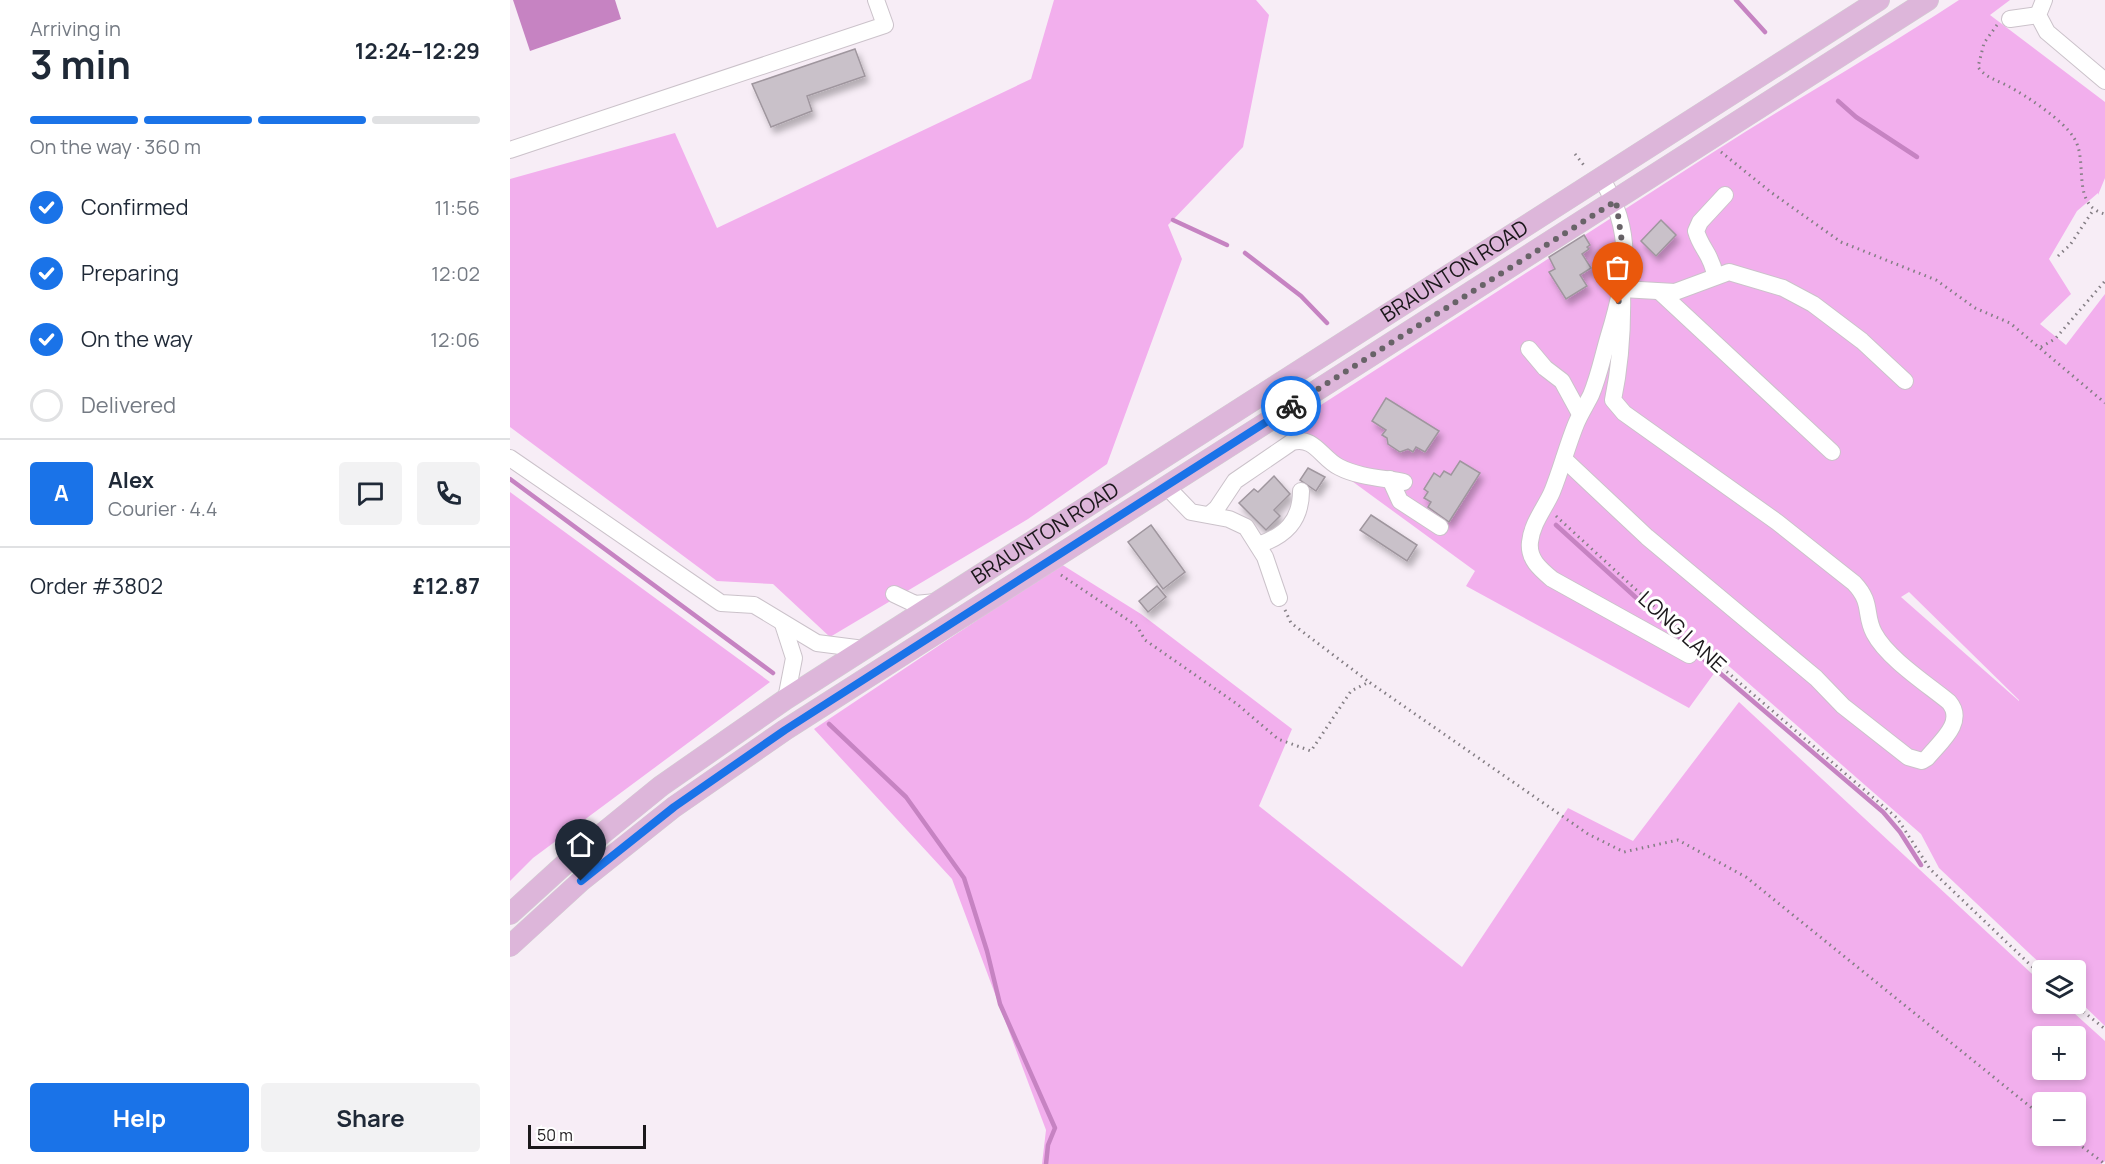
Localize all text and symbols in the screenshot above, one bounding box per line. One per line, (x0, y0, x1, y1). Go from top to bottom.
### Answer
text: Arriving in (30, 15, 121, 42)
text: 12:24–12:29 (355, 36, 480, 66)
text: 3 min (30, 37, 131, 91)
text: On the way · 360 m (30, 133, 201, 160)
icon: check (30, 191, 63, 224)
text: Confirmed (81, 192, 189, 222)
text: 11:56 (434, 194, 480, 221)
street label: BRAUNTON ROAD (1375, 213, 1533, 328)
pin (1592, 242, 1643, 304)
icon: bag (1601, 251, 1634, 284)
icon: check (30, 257, 63, 290)
text: Preparing (81, 258, 179, 288)
text: 12:02 (431, 260, 480, 287)
icon: check (30, 323, 63, 356)
text: On the way (81, 324, 193, 354)
text: 12:06 (430, 326, 480, 353)
courier (1261, 376, 1321, 436)
text: Delivered (81, 390, 176, 420)
icon: bike (1275, 390, 1308, 423)
button: chat (339, 462, 402, 525)
button: phone (417, 462, 480, 525)
text: Alex (108, 465, 154, 495)
street label: BRAUNTON ROAD (966, 475, 1124, 590)
text: A (54, 478, 69, 508)
text: Courier · 4.4 (108, 495, 218, 522)
text: Order #3802 (30, 571, 163, 601)
text: £12.87 (413, 571, 480, 601)
street label: LONG LANE (1633, 584, 1733, 678)
pin (555, 819, 606, 881)
icon: home (564, 828, 597, 861)
map controls (2032, 960, 2086, 1146)
button: layers (2032, 960, 2086, 1014)
button: + (2032, 1026, 2086, 1080)
button: Help (30, 1083, 249, 1152)
button: Share (261, 1083, 480, 1152)
button: − (2032, 1092, 2086, 1146)
scale bar (528, 1122, 646, 1150)
text: 50 m (537, 1124, 573, 1146)

